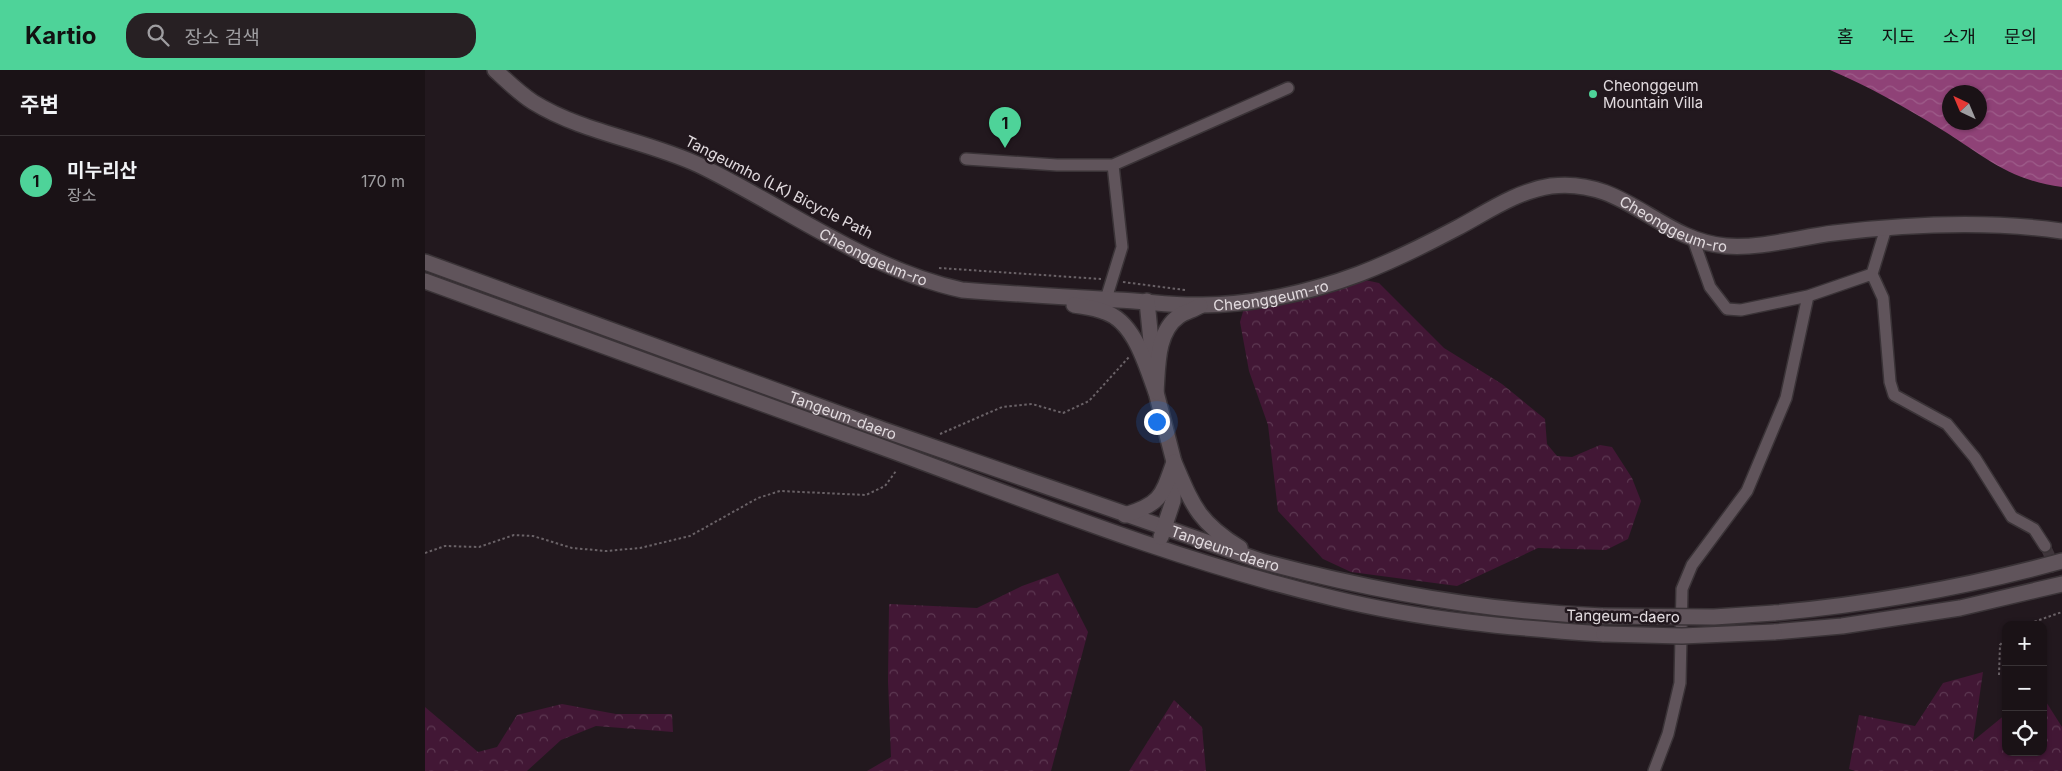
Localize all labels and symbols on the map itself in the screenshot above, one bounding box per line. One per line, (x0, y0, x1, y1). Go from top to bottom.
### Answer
place label: Cheonggeum Mountain Villa (1603, 76, 1703, 112)
north arrow (1942, 85, 1987, 130)
marker: Cheonggeum Mountain Villa (1587, 88, 1599, 100)
pin: 1 (989, 107, 1021, 148)
street label: Tangeumho (LK) Bicycle Path (682, 131, 876, 243)
street label: Cheonggeum-ro (1617, 191, 1728, 256)
street label: Cheonggeum-ro (816, 224, 930, 289)
street label: Cheonggeum-ro (1213, 275, 1331, 314)
street label: Tangeum-daero (786, 387, 899, 443)
your location (1144, 409, 1170, 435)
street label: Tangeum-daero (1168, 521, 1282, 575)
street label: Tangeum-daero (1566, 606, 1680, 626)

